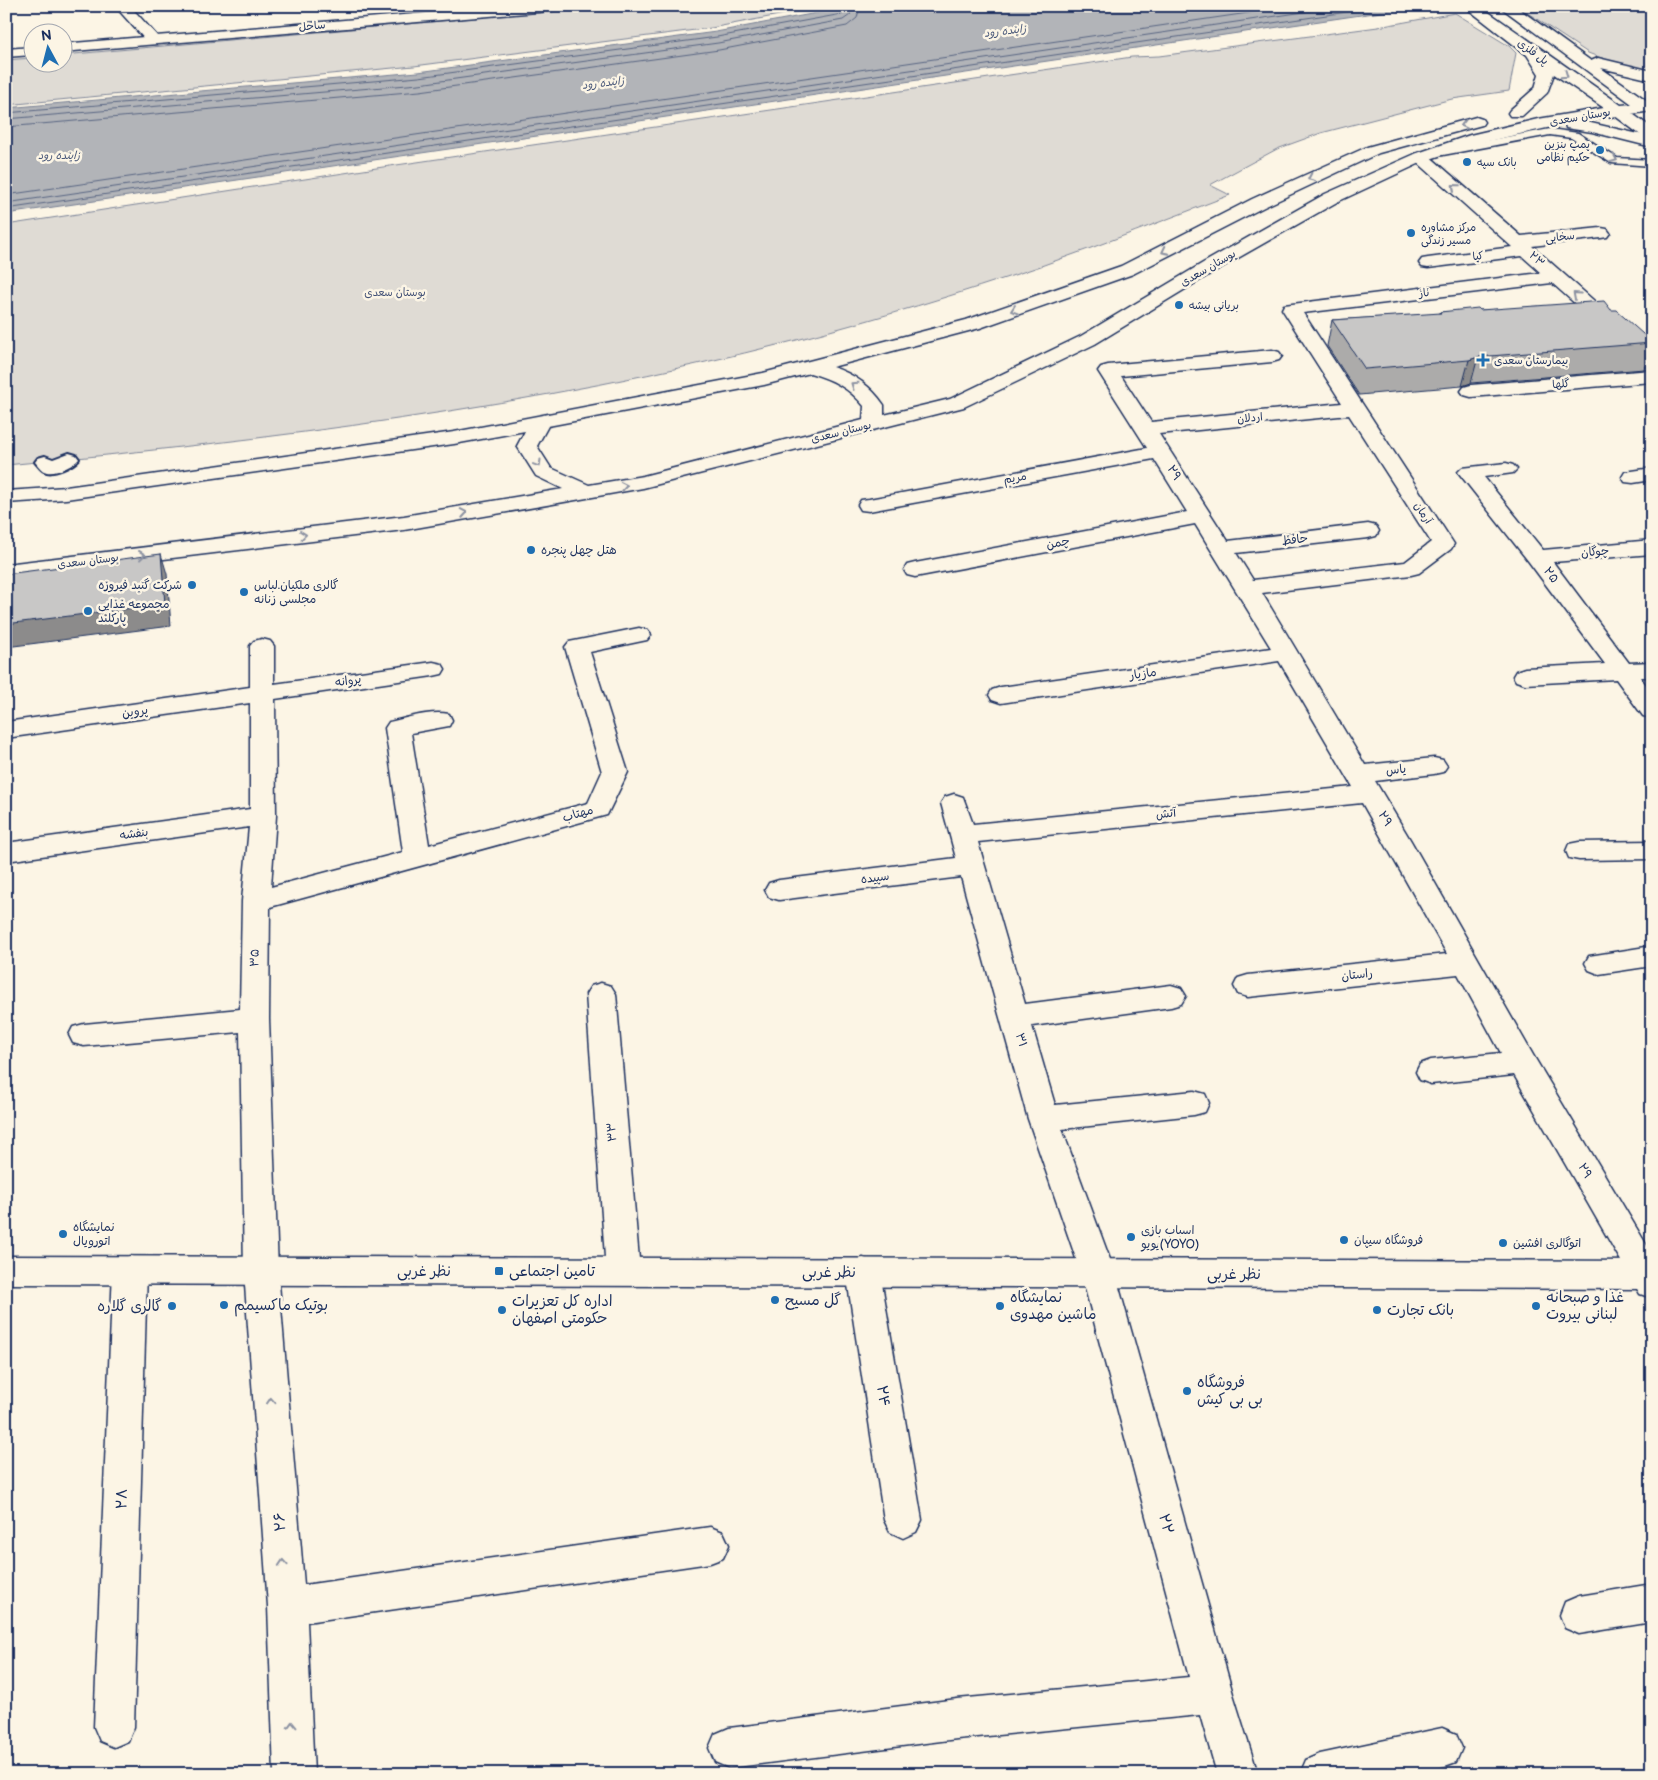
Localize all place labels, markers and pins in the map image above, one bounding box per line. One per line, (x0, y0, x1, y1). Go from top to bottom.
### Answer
place label: پمپ بنزین حکیم نظامی (1537, 138, 1590, 166)
marker: پمپ بنزین حکیم نظامی (1594, 144, 1606, 156)
marker: بانک سپه (1461, 156, 1473, 168)
place label: بانک سپه (1477, 156, 1517, 170)
place label: مرکز مشاوره مسیر زندگی (1421, 221, 1476, 248)
marker: مرکز مشاوره مسیر زندگی (1405, 227, 1417, 239)
marker: بریانی بیشه (1173, 299, 1185, 311)
place label: بریانی بیشه (1189, 299, 1239, 313)
marker: بیمارستان سعدی (1476, 353, 1490, 367)
place label: بیمارستان سعدی (1494, 354, 1568, 368)
place label: هتل چهل پنجره (541, 543, 617, 558)
marker: هتل چهل پنجره (525, 544, 537, 556)
place label: شرکت گنبد فیروزه (98, 578, 182, 593)
place label: گالری ملکیان.لباس مجلسی زنانه (254, 578, 338, 607)
marker: شرکت گنبد فیروزه (186, 579, 198, 591)
marker: گالری ملکیان.لباس مجلسی زنانه (238, 586, 250, 598)
place label: مجموعه غذایی پارکلند (98, 597, 169, 626)
marker: مجموعه غذایی پارکلند (82, 605, 94, 617)
place label: نمایشگاه اتورویال (73, 1220, 115, 1249)
place label: اسباب بازی یویو(YOYO) (1140, 1223, 1199, 1252)
marker: نمایشگاه اتورویال (57, 1228, 69, 1240)
marker: اسباب بازی یویو(YOYO) (1125, 1231, 1137, 1243)
place label: فروشگاه سیپان (1354, 1233, 1423, 1248)
marker: فروشگاه سیپان (1338, 1234, 1350, 1246)
place label: اتوگالری افشین (1513, 1236, 1581, 1251)
marker: اتوگالری افشین (1497, 1237, 1509, 1249)
place label: تامین اجتماعی (509, 1262, 596, 1281)
marker: تامین اجتماعی (493, 1265, 505, 1277)
place label: نمایشگاه ماشین مهدوی (1010, 1288, 1096, 1324)
place label: غذا و صبحانه لبنانی بیروت (1546, 1288, 1624, 1324)
place label: گل مسیح (785, 1291, 841, 1310)
place label: اداره کل تعزیرات حکومتی اصفهان (512, 1292, 613, 1328)
marker: گل مسیح (769, 1294, 781, 1306)
place label: بوتیک ماکسیمم (234, 1296, 328, 1317)
place label: گالری گلاره (97, 1297, 162, 1316)
marker: بوتیک ماکسیمم (218, 1299, 230, 1311)
marker: گالری گلاره (166, 1300, 178, 1312)
marker: نمایشگاه ماشین مهدوی (994, 1300, 1006, 1312)
marker: غذا و صبحانه لبنانی بیروت (1530, 1300, 1542, 1312)
place label: بانک تجارت (1387, 1301, 1454, 1320)
marker: اداره کل تعزیرات حکومتی اصفهان (496, 1304, 508, 1316)
marker: بانک تجارت (1371, 1304, 1383, 1316)
place label: فروشگاه بی بی کیش (1197, 1373, 1263, 1409)
marker: فروشگاه بی بی کیش (1181, 1385, 1193, 1397)

